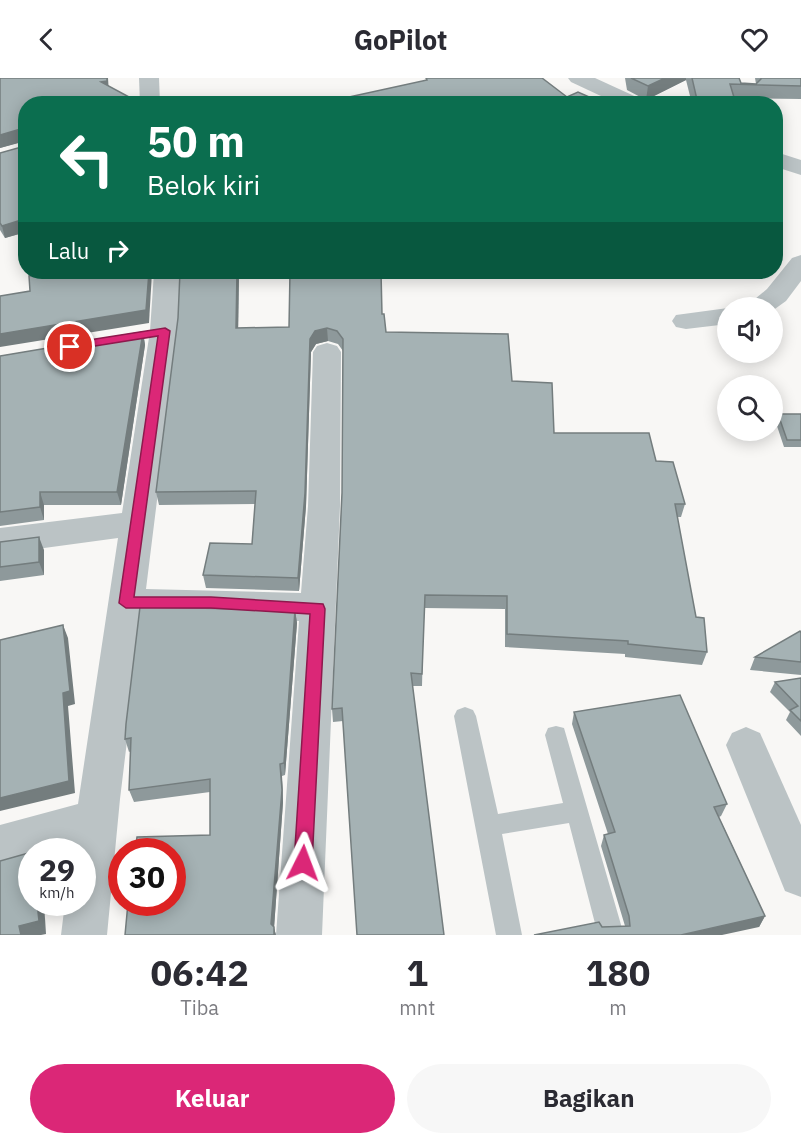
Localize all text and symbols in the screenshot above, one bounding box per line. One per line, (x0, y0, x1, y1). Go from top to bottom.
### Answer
text: GoPilot (354, 22, 447, 57)
icon: back (30, 23, 63, 56)
icon: heart (738, 23, 771, 56)
text: 50 m (147, 114, 245, 169)
icon: left (48, 120, 126, 198)
text: Belok kiri (147, 167, 260, 202)
icon: right (101, 234, 134, 267)
text: Lalu (48, 236, 89, 265)
map controls (717, 297, 783, 441)
button: sound (717, 297, 783, 363)
pin (44, 321, 95, 372)
icon: arrive (53, 330, 86, 363)
button: search (717, 375, 783, 441)
position arrow (271, 831, 335, 895)
speed limit sign: 30 (108, 838, 186, 916)
text: 29 (39, 850, 75, 889)
text: km/h (39, 883, 75, 902)
text: 06:42 (151, 949, 249, 996)
text: 1 (406, 949, 428, 996)
text: 180 (586, 949, 650, 996)
text: Tiba (180, 994, 219, 1021)
text: mnt (399, 994, 435, 1021)
text: m (609, 994, 627, 1021)
button: Keluar (30, 1064, 395, 1133)
button: Bagikan (407, 1064, 771, 1133)

